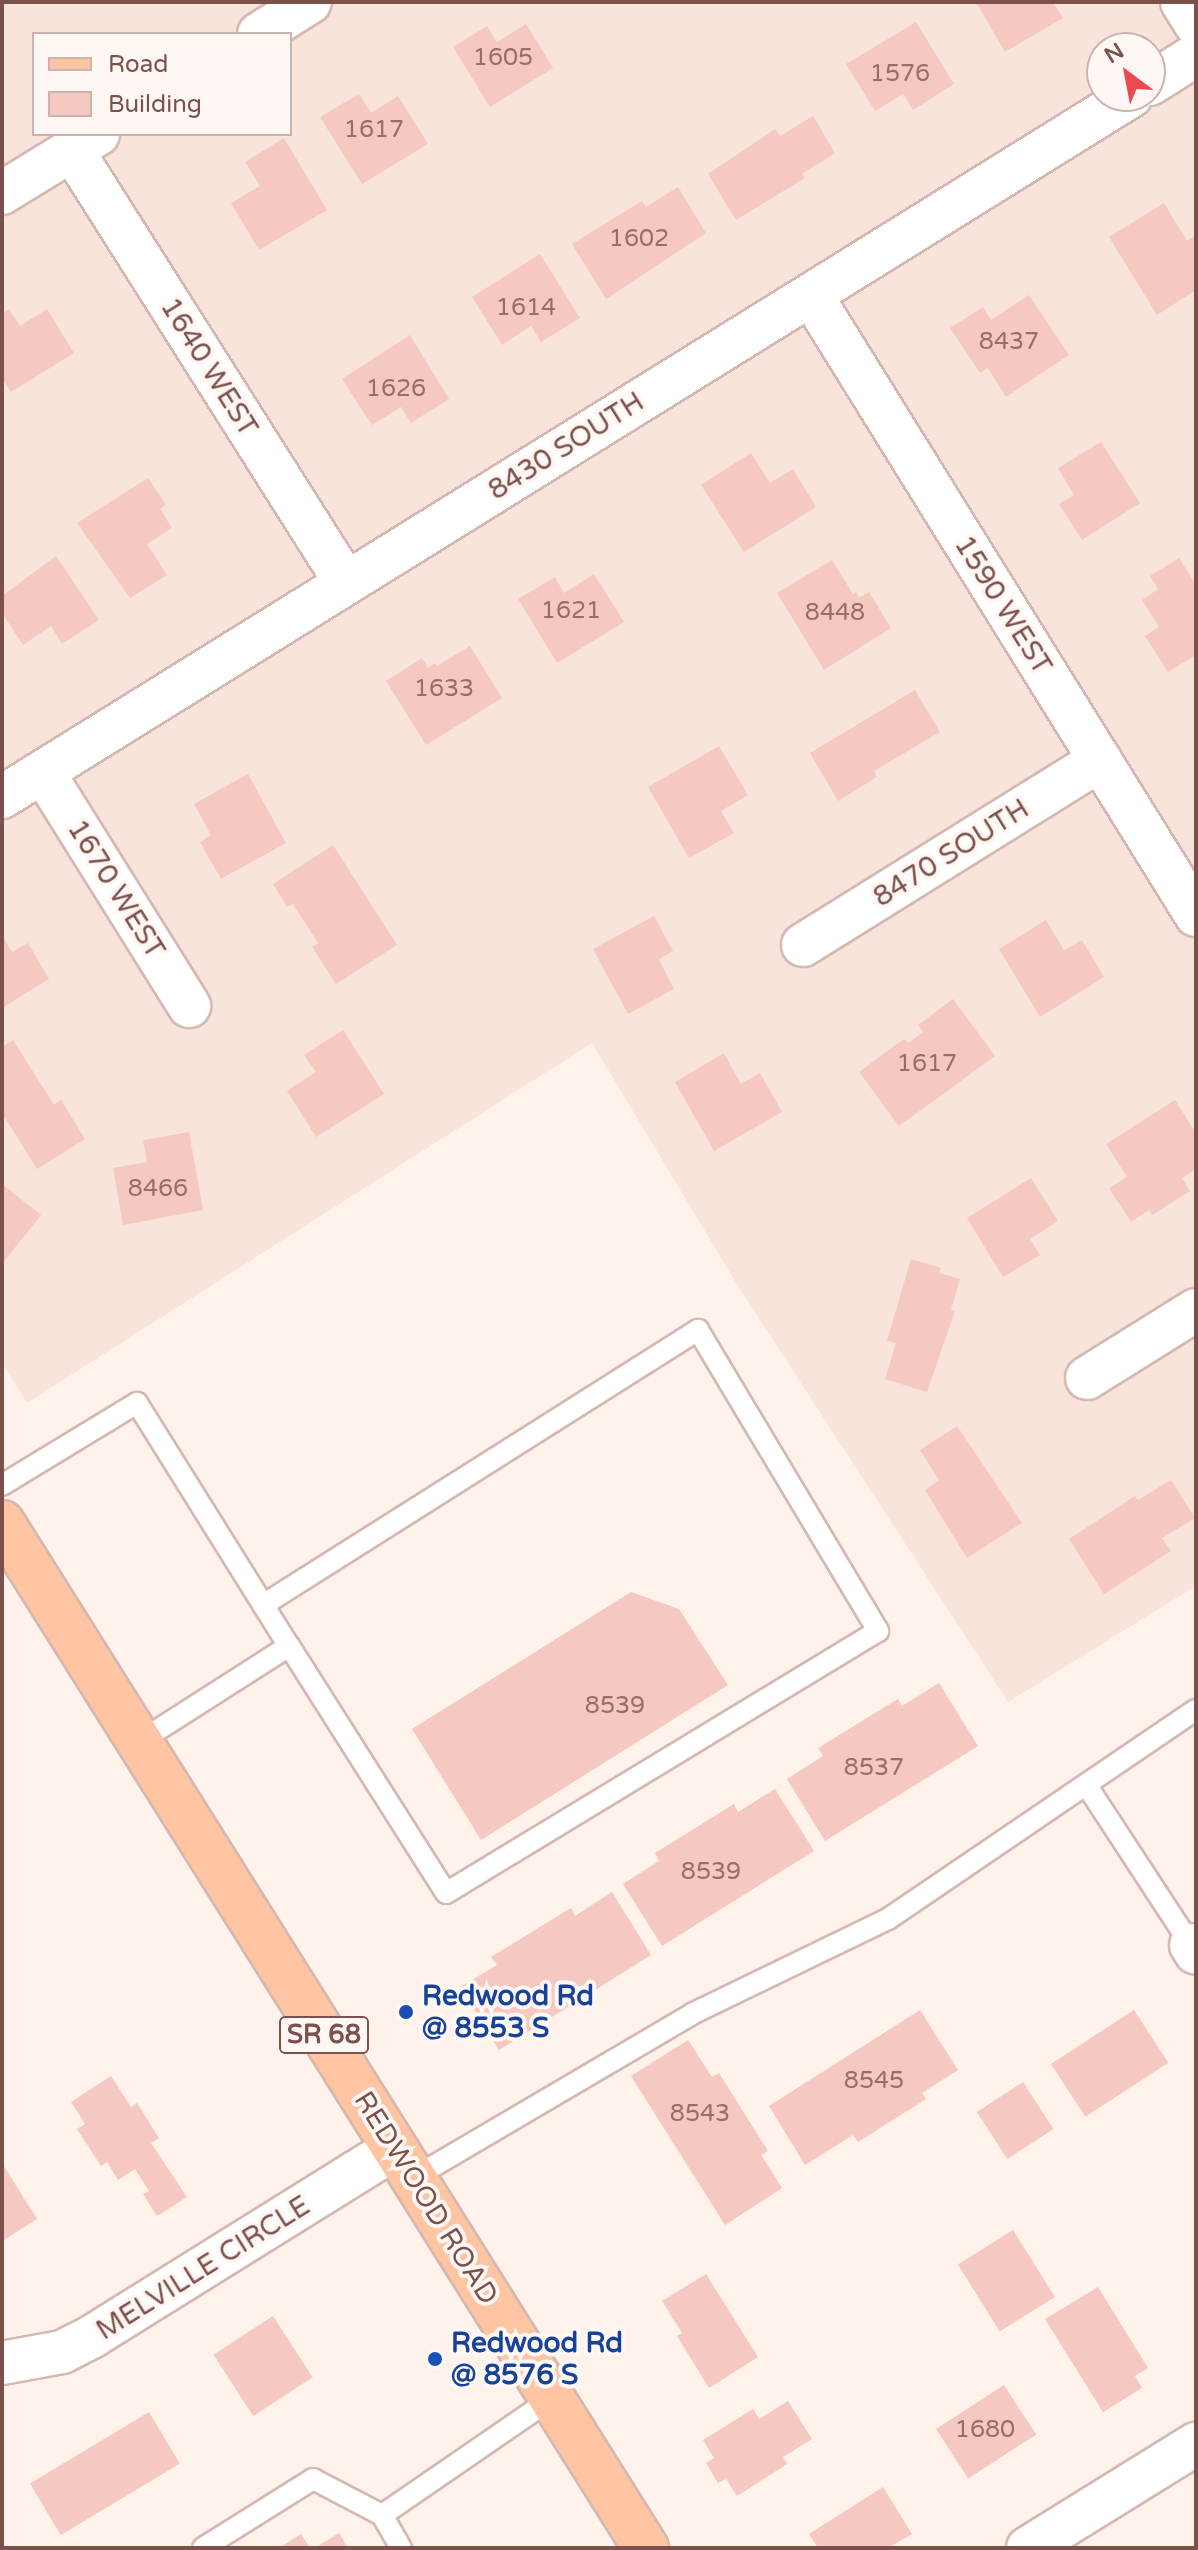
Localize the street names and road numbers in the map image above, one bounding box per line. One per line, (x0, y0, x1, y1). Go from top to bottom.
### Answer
street label: 1640 WEST (153, 292, 265, 442)
street label: 8430 SOUTH (482, 385, 650, 507)
street label: 1590 WEST (947, 530, 1059, 680)
street label: 8470 SOUTH (867, 792, 1035, 914)
street label: 1670 WEST (60, 814, 172, 964)
road number: SR 68 (278, 2013, 370, 2057)
street label: REDWOOD ROAD (347, 2085, 505, 2311)
street label: MELVILLE CIRCLE (90, 2189, 316, 2347)

